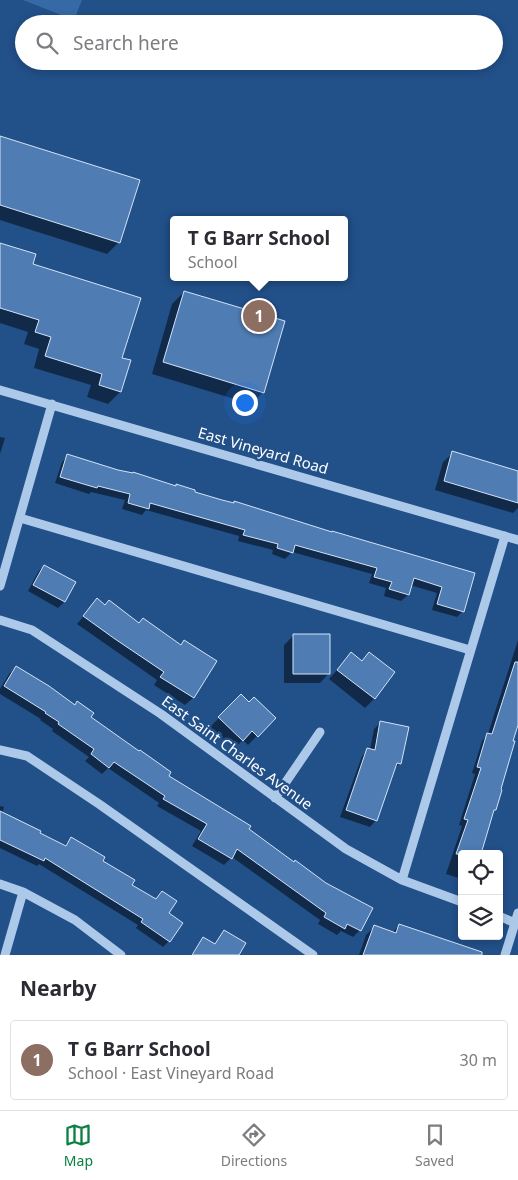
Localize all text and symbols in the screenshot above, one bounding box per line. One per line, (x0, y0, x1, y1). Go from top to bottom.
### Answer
search box (15, 15, 503, 70)
icon: search (33, 29, 61, 57)
text: Search here (73, 30, 179, 56)
popup (170, 216, 348, 281)
text: T G Barr School (188, 225, 330, 251)
text: School (188, 251, 238, 273)
pin: 1 (243, 297, 275, 335)
your location (232, 390, 258, 416)
street label: East Vineyard Road (196, 422, 331, 478)
street label: East Saint Charles Avenue (158, 691, 317, 814)
map controls (458, 850, 503, 940)
button: locate (458, 850, 503, 895)
button: layers (458, 895, 503, 940)
text: Nearby (20, 974, 96, 1002)
text: T G Barr School (68, 1036, 211, 1062)
text: 1 (32, 1049, 42, 1071)
text: 30 m (460, 1049, 497, 1071)
text: School · East Vineyard Road (68, 1062, 274, 1084)
tab: Map (64, 1121, 93, 1170)
tab: Directions (221, 1121, 287, 1170)
tab: Saved (415, 1121, 454, 1170)

